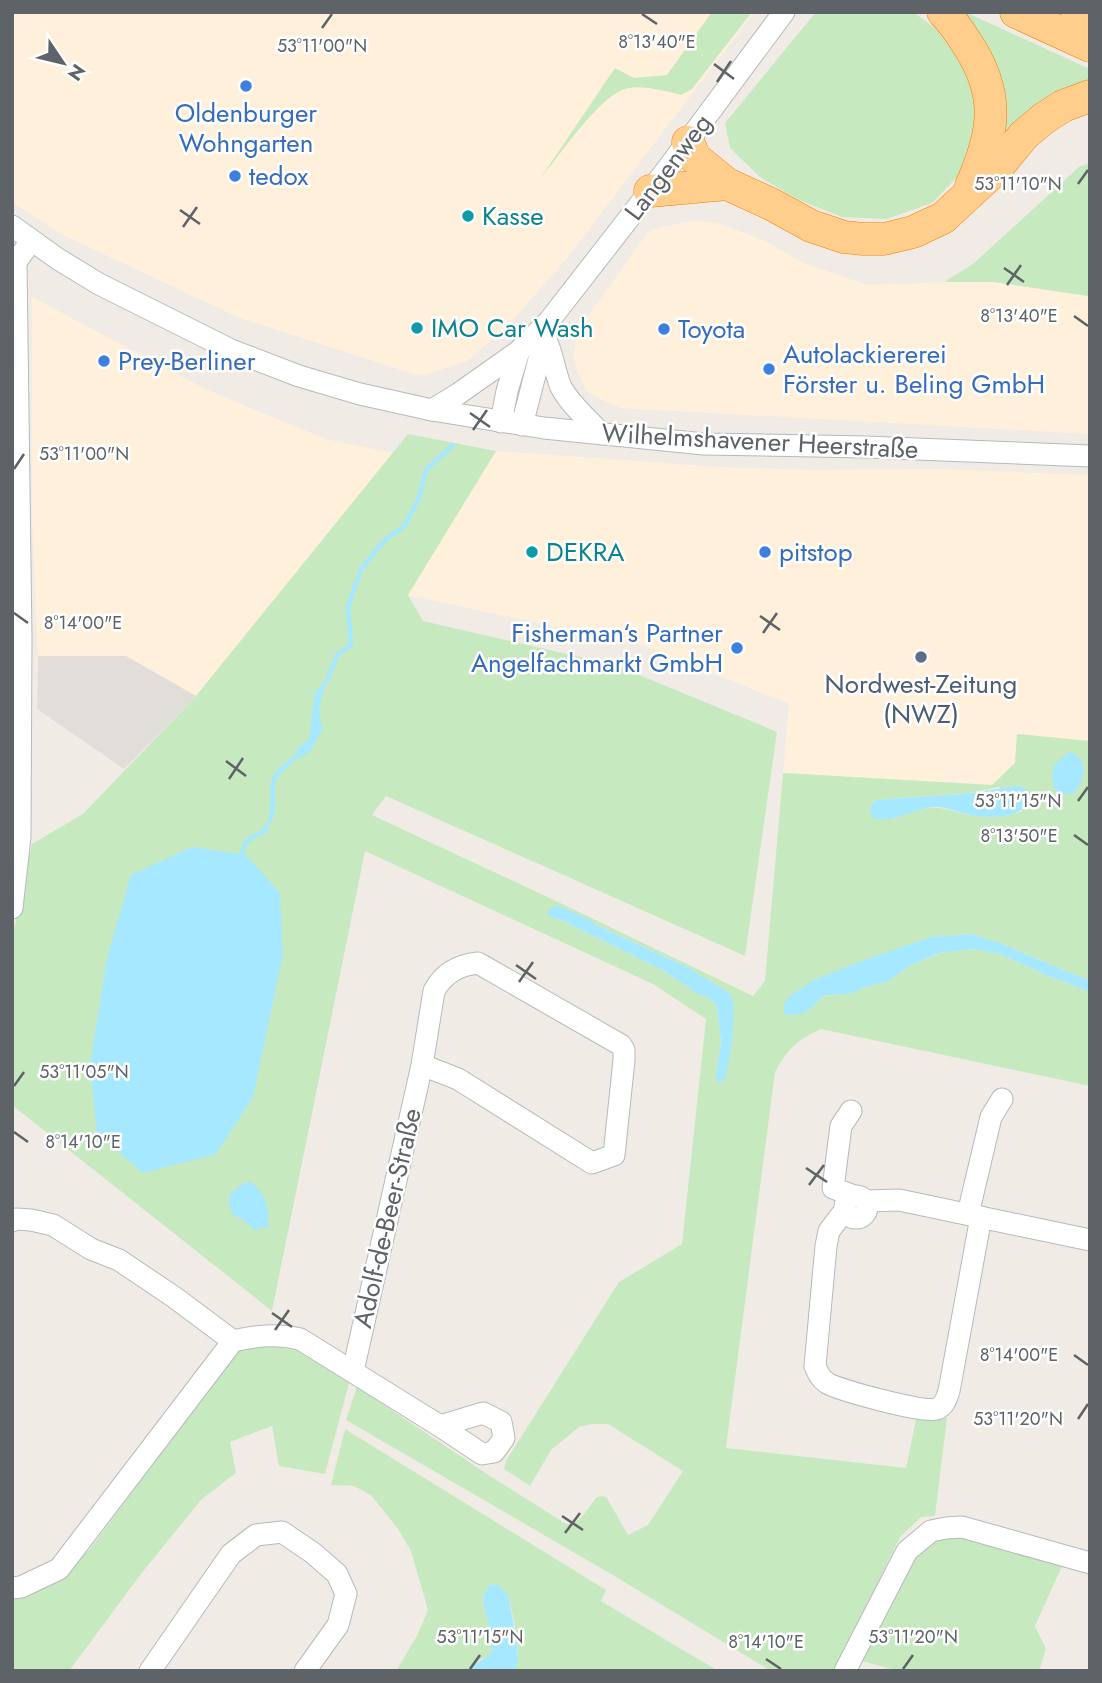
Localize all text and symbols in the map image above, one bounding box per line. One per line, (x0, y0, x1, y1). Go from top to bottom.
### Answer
north arrow (28, 28, 98, 98)
text: 8°13'40"E (618, 29, 696, 55)
text: 53°11'00"N (277, 33, 367, 59)
text: N (61, 59, 92, 86)
marker: Oldenburger Wohngarten (238, 78, 254, 94)
place label: Oldenburger Wohngarten (175, 94, 317, 162)
street label: Langenweg (615, 106, 721, 228)
place label: tedox (249, 157, 308, 195)
marker: tedox (227, 168, 243, 184)
text: 53°11'10"N (974, 171, 1062, 197)
place label: Kasse (482, 197, 544, 235)
marker: Kasse (460, 208, 476, 224)
text: 8°13'40"E (980, 303, 1058, 329)
place label: IMO Car Wash (431, 309, 594, 347)
place label: Toyota (678, 310, 745, 348)
marker: IMO Car Wash (409, 320, 425, 336)
marker: Toyota (656, 321, 672, 337)
place label: Autolackiererei Förster u. Beling GmbH (783, 335, 1045, 403)
place label: Prey-Berliner (118, 342, 256, 380)
marker: Prey-Berliner (96, 353, 112, 369)
marker: Autolackiererei Förster u. Beling GmbH (761, 361, 777, 377)
street label: Wilhelmshavener Heerstraße (601, 414, 919, 468)
text: 53°11'00"N (39, 441, 129, 467)
place label: DEKRA (546, 533, 625, 571)
place label: pitstop (779, 533, 853, 571)
marker: DEKRA (524, 544, 540, 560)
marker: pitstop (757, 544, 773, 560)
text: 8°14'00"E (44, 610, 122, 636)
place label: Fisherman‘s Partner Angelfachmarkt GmbH (471, 614, 723, 682)
marker: Fisherman‘s Partner Angelfachmarkt GmbH (729, 640, 745, 656)
marker: Nordwest-Zeitung (NWZ) (913, 649, 929, 665)
place label: Nordwest-Zeitung (NWZ) (825, 665, 1017, 733)
text: 53°11'15"N (975, 788, 1061, 814)
text: 8°13'50"E (980, 823, 1058, 849)
text: 53°11'05"N (39, 1059, 129, 1085)
street label: Adolf-de-Beer-Straße (343, 1104, 431, 1332)
text: 8°14'10"E (45, 1129, 121, 1155)
text: 8°14'00"E (980, 1342, 1058, 1368)
text: 53°11'20"N (973, 1406, 1063, 1432)
text: 53°11'15"N (437, 1624, 523, 1650)
text: 53°11'20"N (868, 1624, 958, 1650)
text: 8°14'10"E (728, 1629, 804, 1655)

